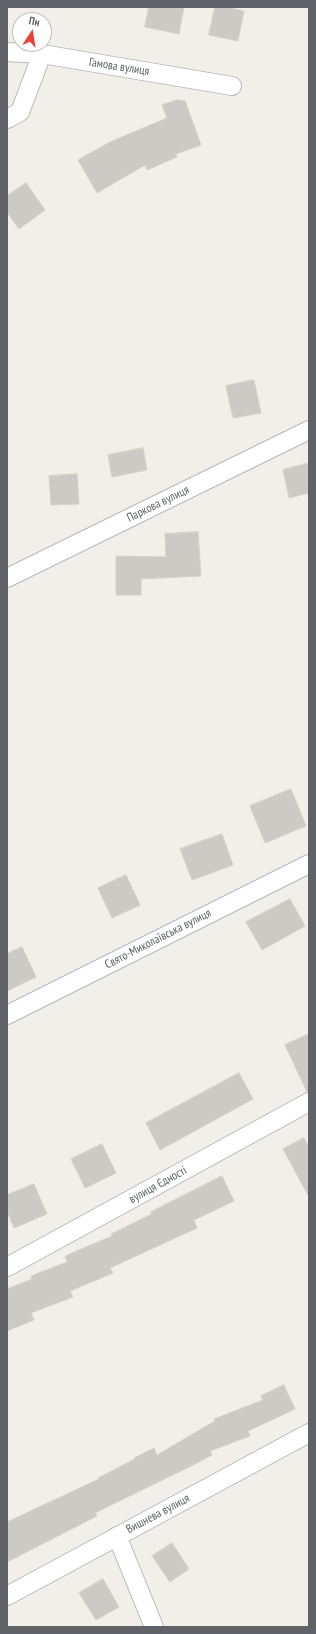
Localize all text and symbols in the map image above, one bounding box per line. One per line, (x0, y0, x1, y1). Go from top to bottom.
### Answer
north arrow (12, 12, 52, 52)
text: Пн (28, 13, 41, 29)
street label: Гамова вулиця (88, 55, 150, 79)
street label: Паркова вулиця (124, 483, 192, 525)
street label: Свято-Миколаївська вулиця (102, 906, 214, 972)
street label: вулиця Єдності (127, 1163, 189, 1207)
street label: Вишнева вулиця (124, 1491, 192, 1537)

